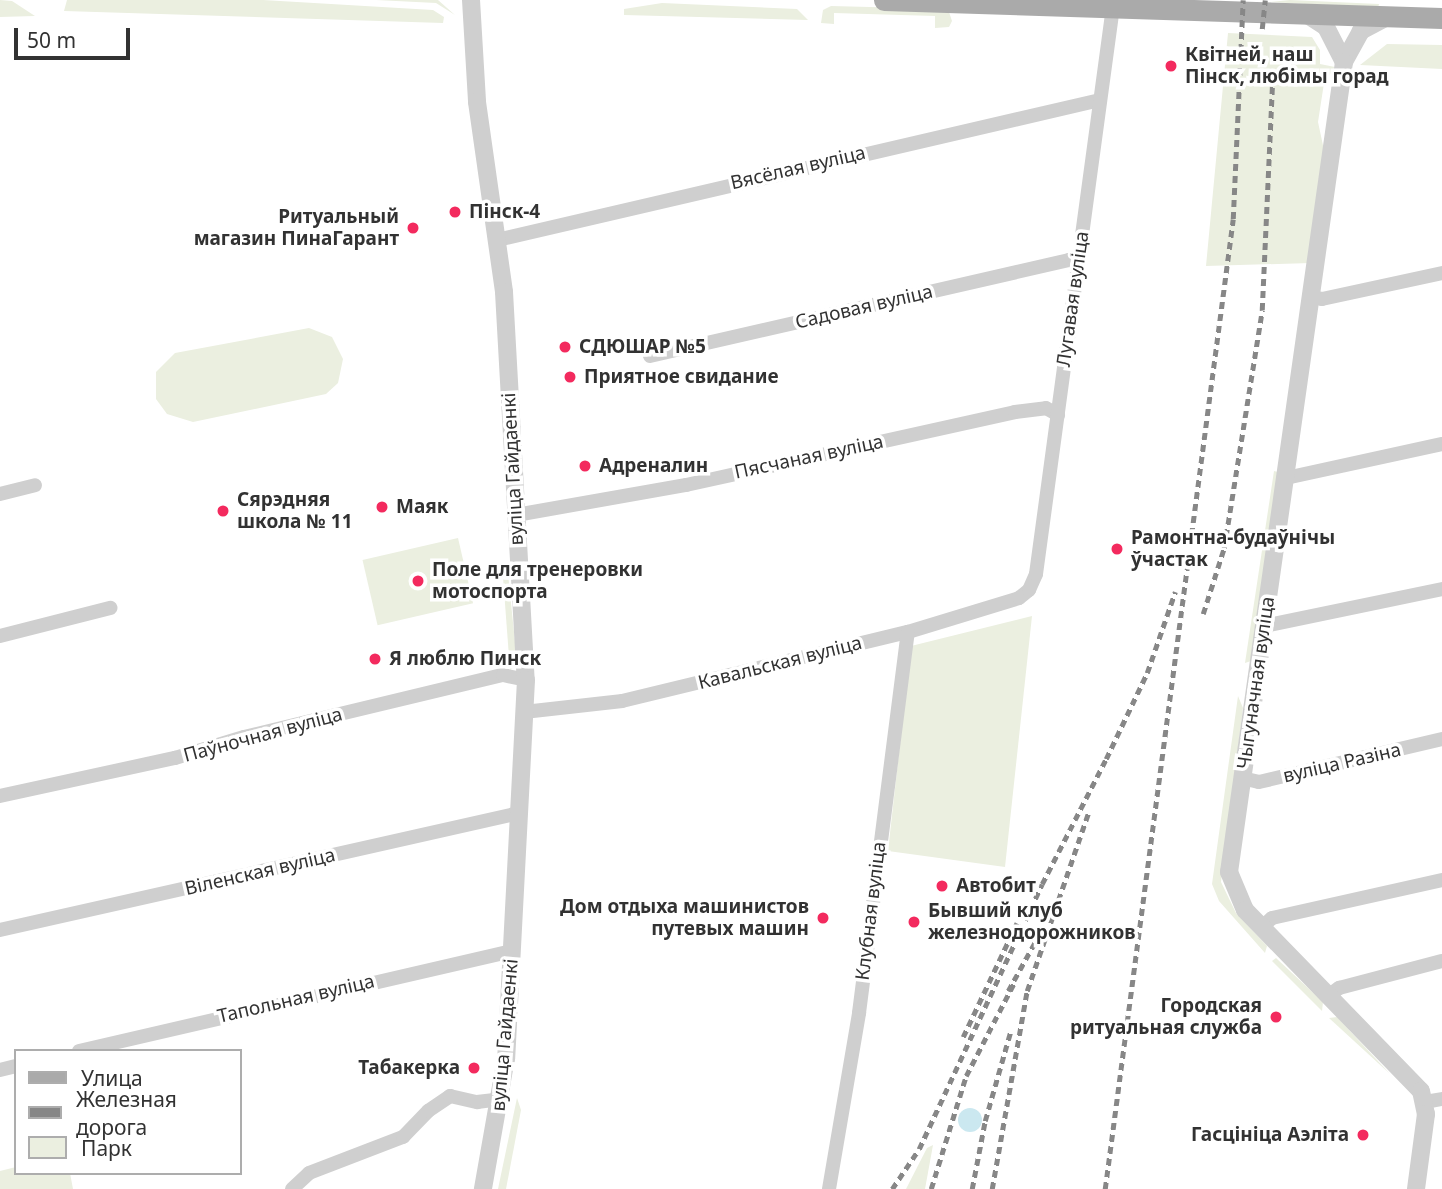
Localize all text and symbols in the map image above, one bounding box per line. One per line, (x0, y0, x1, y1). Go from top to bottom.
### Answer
scale bar (18, 14, 133, 58)
text: 50 m (27, 26, 76, 54)
place label: Квітней, наш Пінск, любімы горад (1185, 44, 1389, 88)
marker: Квітней, наш Пінск, любімы горад (1163, 58, 1179, 74)
street label: Вясёлая вуліца (728, 141, 868, 195)
place label: Пінск-4 (469, 201, 540, 223)
marker: Пінск-4 (447, 204, 463, 220)
place label: Ритуальный магазин ПинаГарант (194, 206, 399, 250)
marker: Ритуальный магазин ПинаГарант (405, 220, 421, 236)
street label: Лугавая вуліца (1052, 230, 1094, 368)
street label: Садовая вуліца (793, 280, 935, 334)
place label: СДЮШАР №5 (579, 336, 706, 358)
marker: СДЮШАР №5 (557, 339, 573, 355)
place label: Приятное свидание (584, 366, 779, 388)
marker: Приятное свидание (562, 369, 578, 385)
street label: вуліца Гайдаенкі (498, 392, 528, 546)
street label: Пясчаная вуліца (732, 430, 886, 484)
place label: Адреналин (599, 455, 708, 477)
marker: Адреналин (577, 458, 593, 474)
place label: Сярэдняя школа № 11 (237, 489, 353, 533)
place label: Маяк (396, 496, 448, 518)
marker: Маяк (374, 499, 390, 515)
marker: Сярэдняя школа № 11 (215, 503, 231, 519)
place label: Рамонтна-будаўнічы ўчастак (1131, 527, 1335, 571)
marker: Рамонтна-будаўнічы ўчастак (1109, 541, 1125, 557)
place label: Поле для тренеровки мотоспорта (432, 559, 643, 603)
marker: Поле для тренеровки мотоспорта (410, 573, 426, 589)
street label: Чыгуначная вуліца (1233, 595, 1279, 771)
street label: Кавальская вуліца (696, 632, 864, 694)
place label: Я люблю Пинск (389, 648, 541, 670)
marker: Я люблю Пинск (367, 651, 383, 667)
street label: Паўночная вуліца (181, 703, 345, 767)
street label: вуліца Разіна (1281, 738, 1403, 788)
street label: Клубная вуліца (851, 840, 891, 982)
street label: Віленская вуліца (183, 844, 337, 900)
place label: Автобит (956, 875, 1036, 897)
marker: Автобит (934, 878, 950, 894)
place label: Дом отдыха машинистов путевых машин (560, 896, 809, 940)
place label: Бывший клуб железнодорожников (928, 900, 1136, 944)
marker: Дом отдыха машинистов путевых машин (815, 910, 831, 926)
marker: Бывший клуб железнодорожников (906, 914, 922, 930)
street label: вуліца Гайдаенкі (487, 958, 523, 1112)
street label: Тапольная вуліца (215, 970, 377, 1028)
place label: Городская ритуальная служба (1070, 995, 1262, 1039)
marker: Городская ритуальная служба (1268, 1009, 1284, 1025)
legend (14, 1049, 242, 1175)
place label: Табакерка (358, 1057, 460, 1079)
marker: Табакерка (466, 1060, 482, 1076)
text: Улица (81, 1064, 143, 1092)
text: Железная дорога (76, 1085, 177, 1141)
place label: Гасцініца Аэліта (1191, 1124, 1349, 1146)
marker: Гасцініца Аэліта (1355, 1127, 1371, 1143)
text: Парк (81, 1134, 132, 1162)

